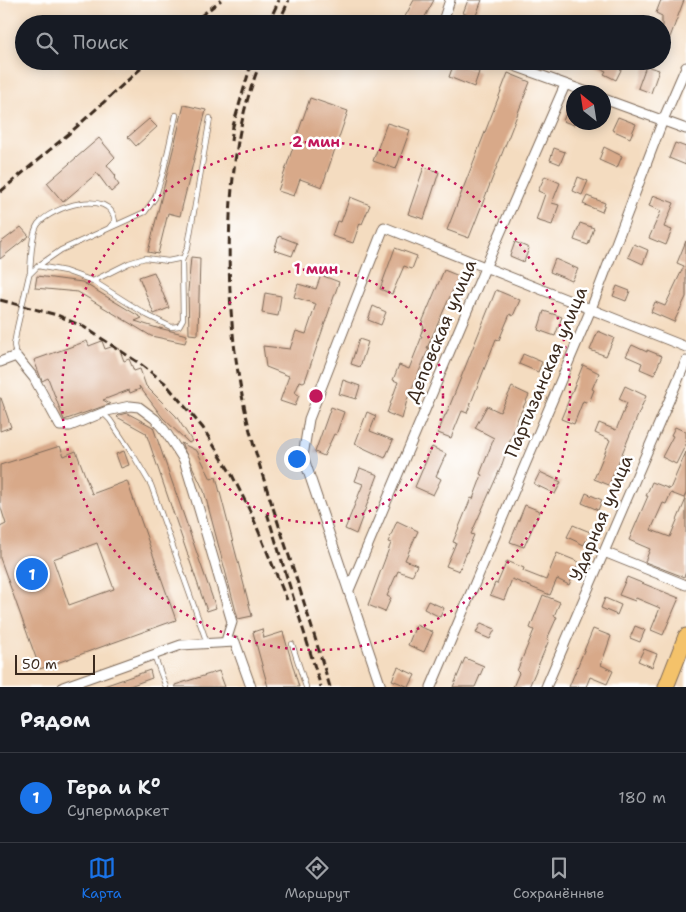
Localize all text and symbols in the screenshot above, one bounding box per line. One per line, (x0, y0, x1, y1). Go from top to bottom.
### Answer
search box (15, 15, 671, 70)
icon: search (33, 29, 61, 57)
text: Поиск (73, 30, 128, 55)
north arrow (566, 85, 611, 130)
text: 2 мин (292, 132, 340, 152)
street label: Деповская улица (400, 256, 482, 406)
text: 1 мин (294, 259, 338, 279)
street label: Партизанская улица (499, 283, 593, 461)
centre of rings (307, 387, 325, 405)
your location (284, 446, 310, 472)
street label: Ударная улица (564, 451, 638, 585)
pin: 1 (16, 555, 48, 593)
scale bar (15, 652, 95, 675)
text: 50 m (22, 655, 57, 673)
text: Рядом (20, 706, 90, 734)
text: Гера и К⁰ (67, 775, 161, 800)
text: 1 (32, 787, 40, 808)
text: 180 m (618, 787, 666, 808)
text: Супермаркет (67, 800, 169, 821)
tab: Карта (82, 854, 122, 902)
tab: Маршрут (285, 854, 350, 902)
tab: Сохранённые (513, 854, 604, 902)

